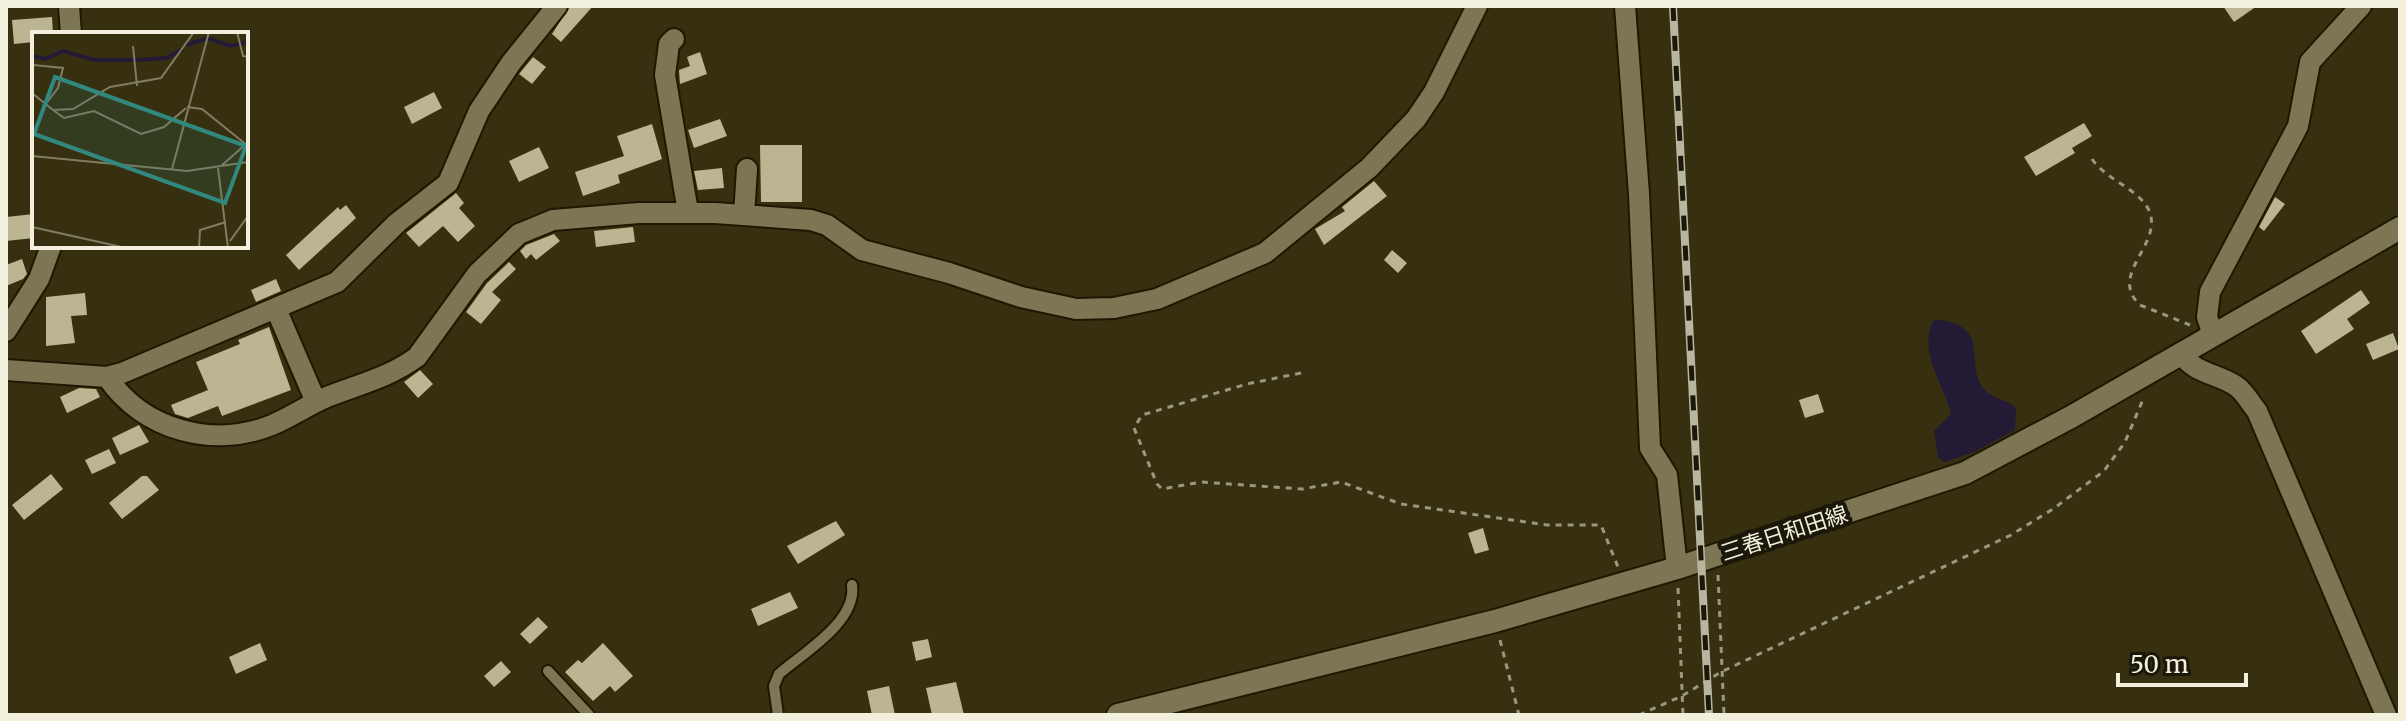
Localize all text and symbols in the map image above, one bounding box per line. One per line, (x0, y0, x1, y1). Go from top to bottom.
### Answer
inset map (32, 32, 248, 248)
street label: 三春日和田線 (1717, 499, 1851, 567)
scale bar (2118, 637, 2246, 687)
text: 50 m (2130, 649, 2189, 680)

